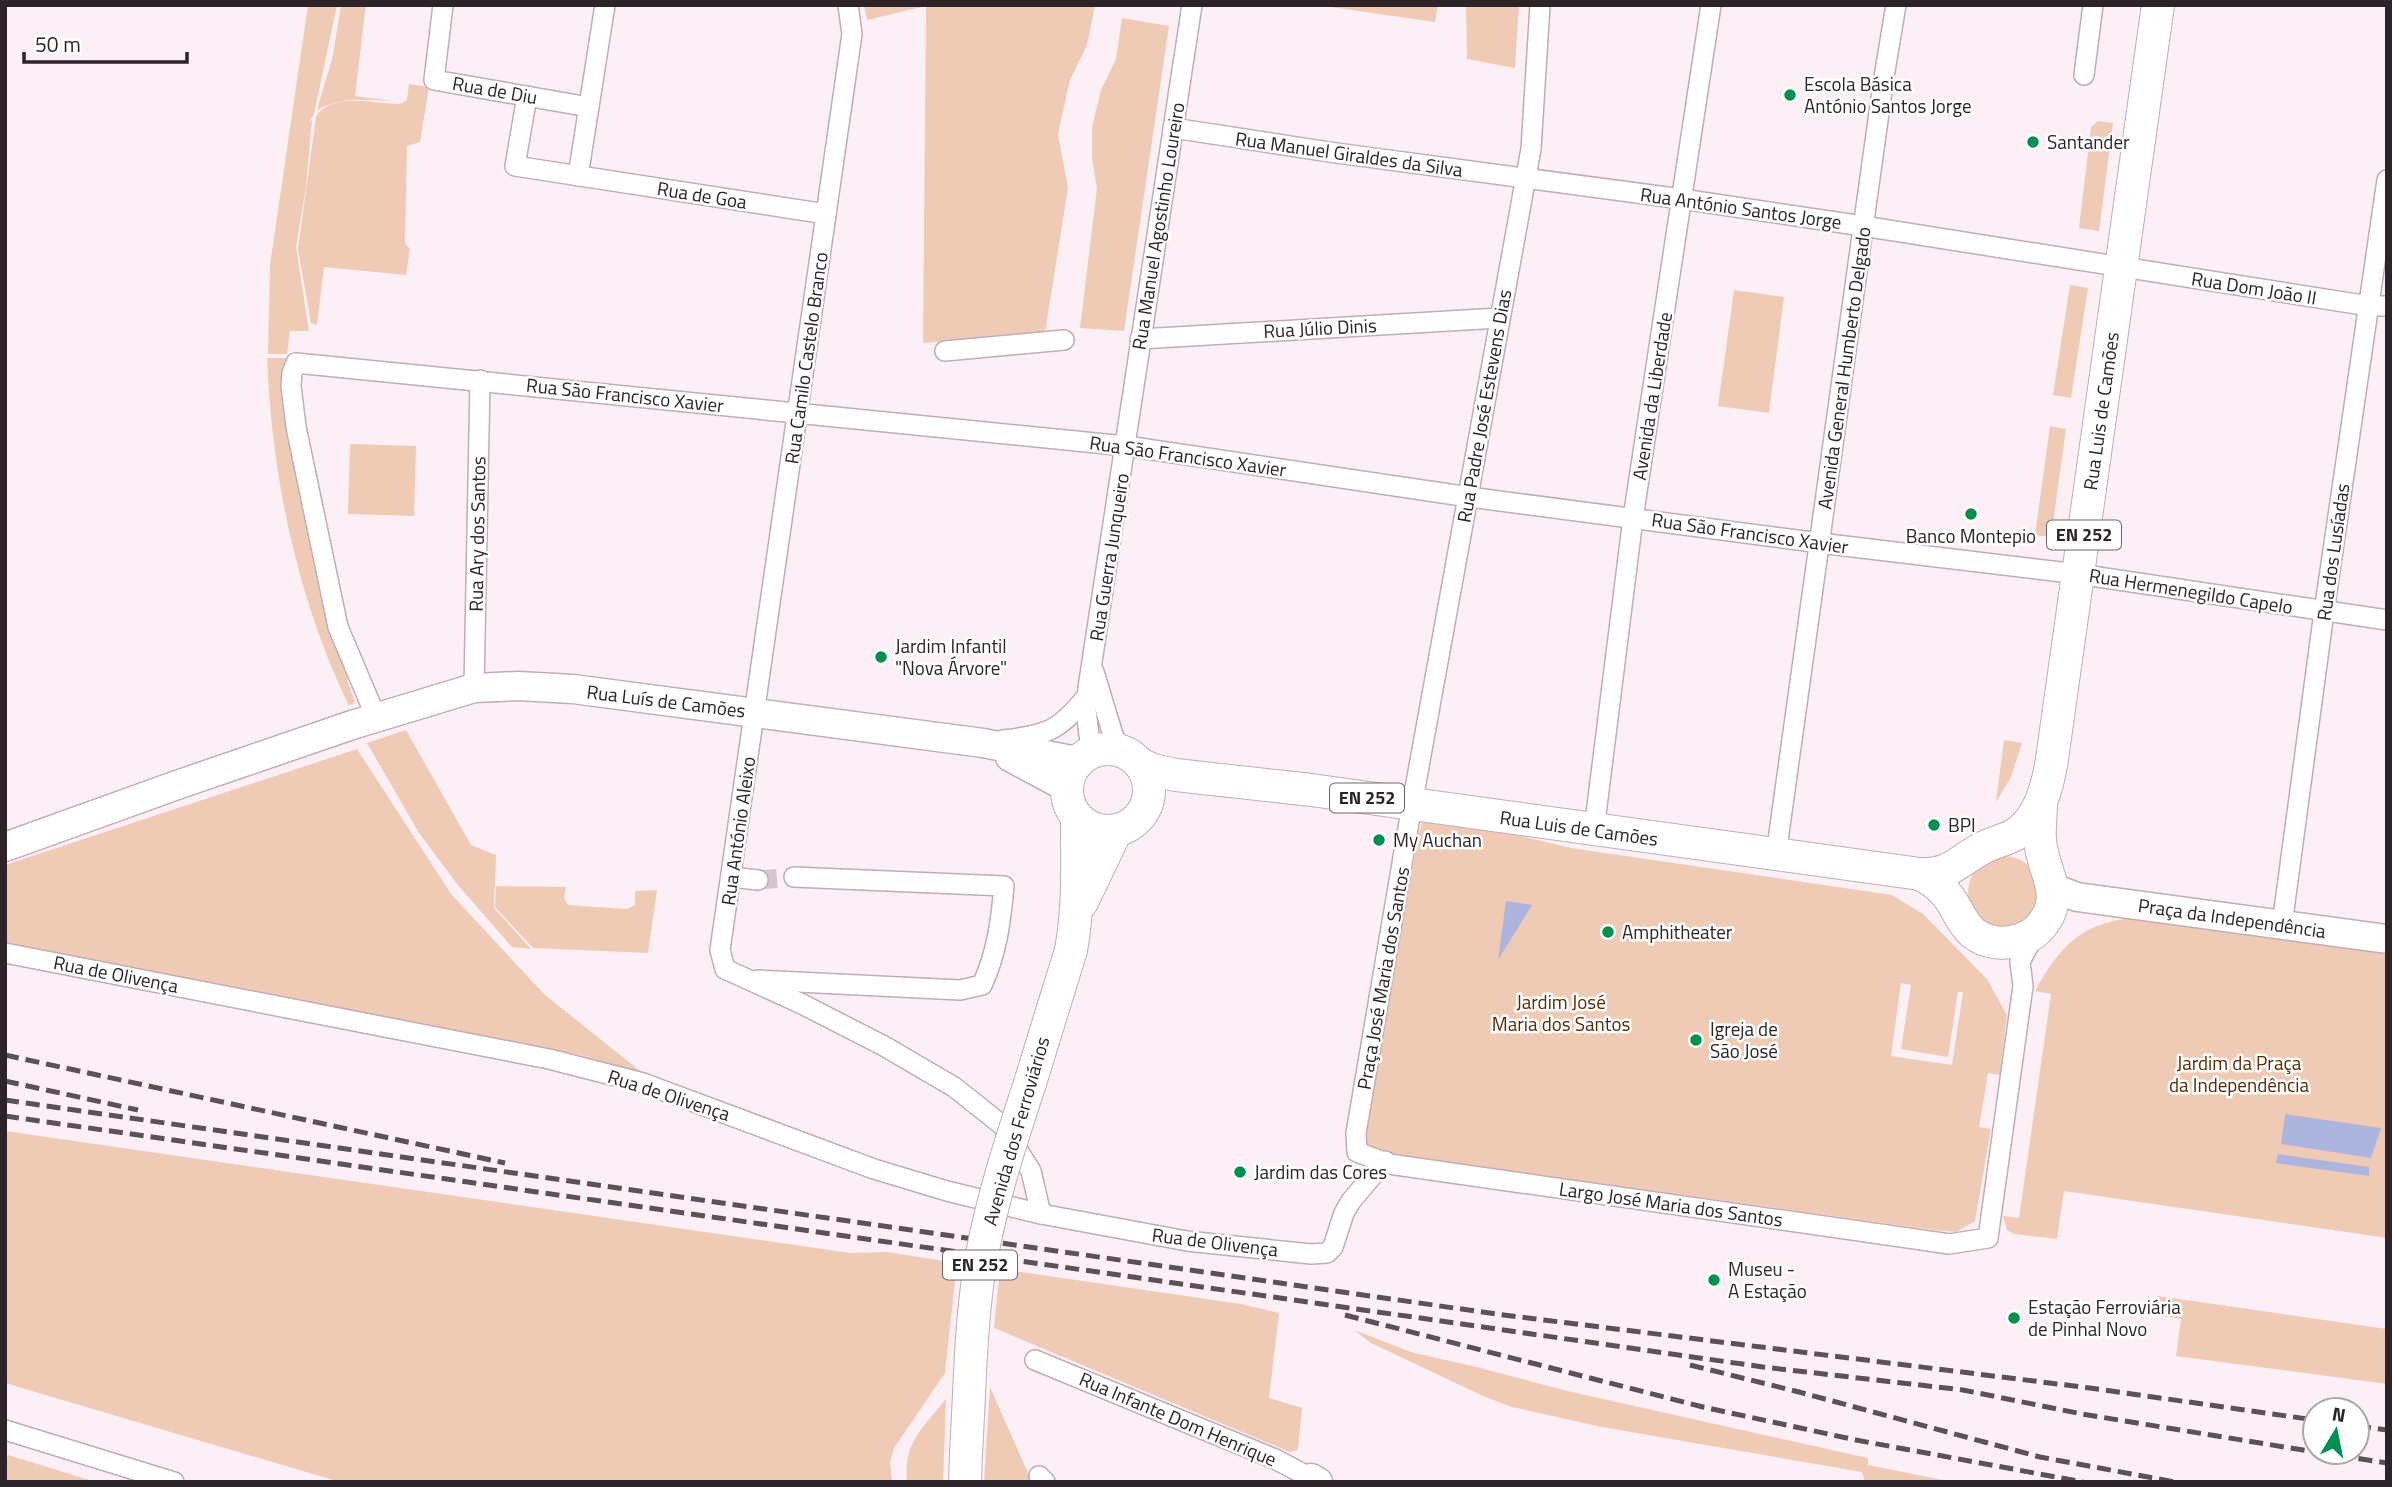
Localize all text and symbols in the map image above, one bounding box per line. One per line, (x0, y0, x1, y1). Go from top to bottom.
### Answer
scale bar (24, 21, 187, 65)
text: 50 m (35, 28, 81, 60)
street label: Rua de Diu (450, 68, 540, 111)
place label: Escola Básica António Santos Jorge (1804, 69, 1972, 120)
marker: Escola Básica António Santos Jorge (1782, 87, 1798, 103)
street label: Rua Manuel Agostinho Loureiro (1124, 100, 1191, 352)
street label: Rua Manuel Giraldes da Silva (1233, 123, 1465, 184)
place label: Santander (2047, 127, 2130, 156)
marker: Santander (2025, 134, 2041, 150)
street label: Rua de Goa (655, 173, 750, 216)
street label: Rua António Santos Jorge (1638, 179, 1844, 236)
street label: Avenida General Humberto Delgado (1809, 225, 1878, 511)
street label: Rua Camilo Castelo Branco (776, 250, 835, 466)
street label: Rua Dom João II (2189, 263, 2319, 312)
street label: Rua Padre José Estevens Dias (1449, 287, 1518, 525)
street label: Rua Júlio Dinis (1263, 310, 1378, 345)
street label: Avenida da Liberdade (1624, 310, 1679, 482)
street label: Rua Luis de Camões (2075, 330, 2126, 492)
street label: Rua São Francisco Xavier (525, 370, 726, 419)
street label: Rua São Francisco Xavier (1088, 427, 1289, 484)
street label: Rua Ary dos Santos (461, 456, 492, 612)
street label: Rua Guerra Junqueiro (1081, 471, 1136, 643)
street label: Rua dos Lusíadas (2309, 481, 2357, 623)
street label: Rua São Francisco Xavier (1650, 504, 1851, 561)
marker: Banco Montepio (1963, 506, 1979, 522)
road number: EN 252 (2047, 520, 2121, 550)
place label: Banco Montepio (1906, 521, 2036, 550)
street label: Rua Hermenegildo Capelo (2087, 560, 2295, 621)
place label: Jardim Infantil "Nova Árvore" (895, 631, 1007, 682)
marker: Jardim Infantil "Nova Árvore" (873, 649, 889, 665)
street label: Rua Luís de Camões (585, 676, 747, 725)
street label: Rua António Aleixo (713, 755, 762, 907)
road number: EN 252 (1330, 784, 1404, 812)
street label: Rua Luis de Camões (1498, 802, 1660, 853)
place label: BPI (1948, 810, 1976, 839)
marker: BPI (1926, 817, 1942, 833)
place label: My Auchan (1393, 825, 1482, 854)
marker: My Auchan (1371, 832, 1387, 848)
street label: Praça José Maria dos Santos (1349, 864, 1416, 1092)
street label: Praça da Independência (2136, 890, 2328, 945)
place label: Amphitheater (1622, 917, 1733, 946)
marker: Amphitheater (1600, 924, 1616, 940)
street label: Rua de Olivença (51, 947, 182, 1000)
park label: Jardim José Maria dos Santos (1492, 987, 1630, 1038)
place label: Igreja de São José (1710, 1014, 1778, 1065)
marker: Igreja de São José (1688, 1032, 1704, 1048)
street label: Avenida dos Ferroviários (975, 1033, 1056, 1229)
park label: Jardim da Praça da Independência (2169, 1048, 2309, 1099)
street label: Rua de Olivença (604, 1061, 734, 1128)
place label: Jardim das Cores (1254, 1157, 1387, 1186)
marker: Jardim das Cores (1232, 1164, 1248, 1180)
street label: Largo José Maria dos Santos (1557, 1173, 1785, 1234)
street label: Rua de Olivença (1150, 1219, 1280, 1264)
road number: EN 252 (943, 1250, 1017, 1280)
place label: Museu - A Estação (1728, 1254, 1807, 1305)
marker: Museu - A Estação (1706, 1272, 1722, 1288)
place label: Estação Ferroviária de Pinhal Novo (2028, 1292, 2181, 1343)
marker: Estação Ferroviária de Pinhal Novo (2006, 1310, 2022, 1326)
street label: Rua Infante Dom Henrique (1075, 1364, 1281, 1473)
north arrow (2301, 1396, 2371, 1466)
text: N (2330, 1398, 2348, 1429)

